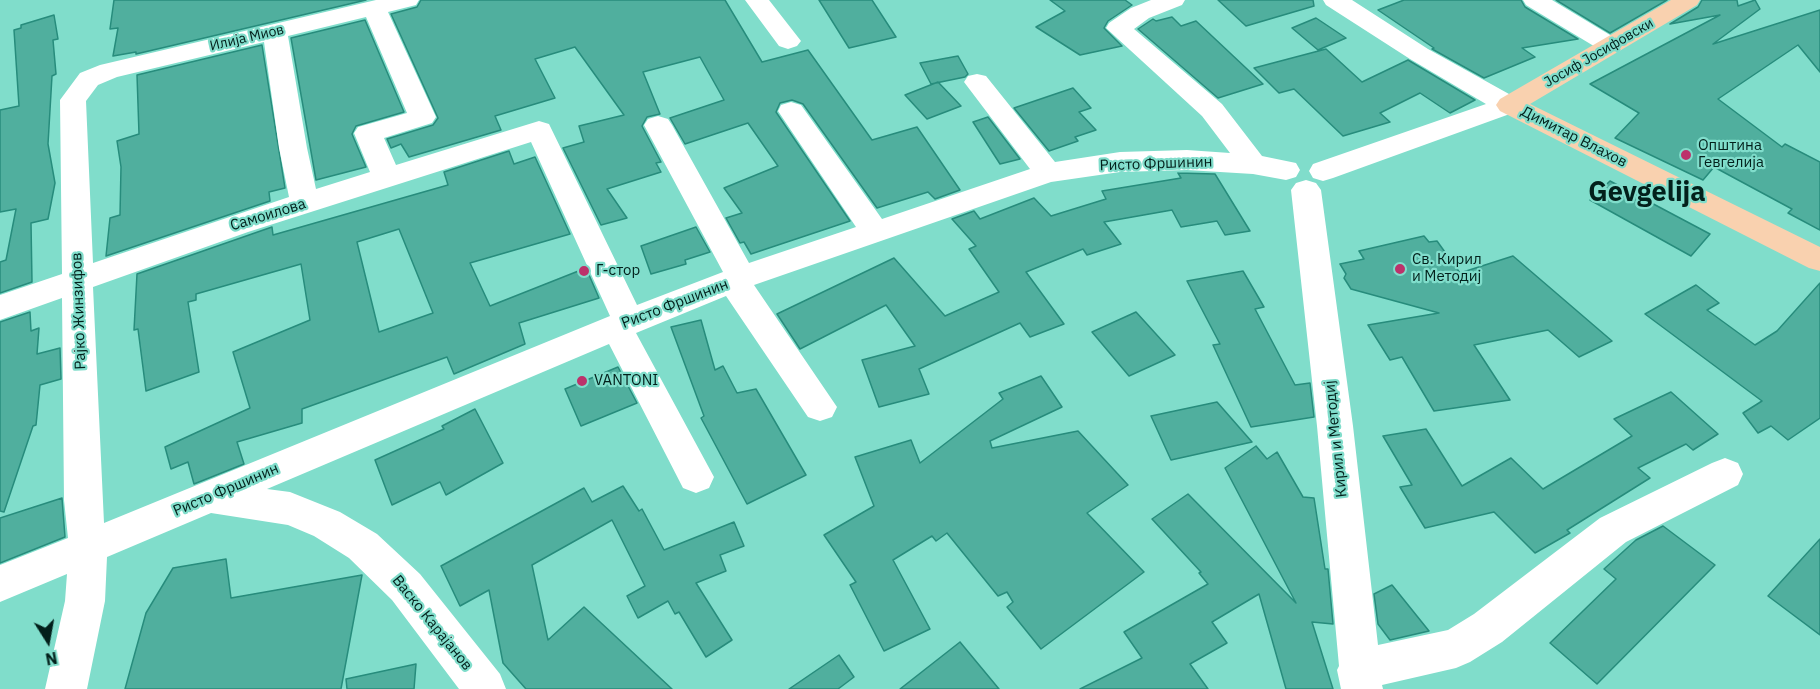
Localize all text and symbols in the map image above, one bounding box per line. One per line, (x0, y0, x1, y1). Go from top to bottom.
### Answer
street label: Јосиф Јосифовски (1541, 15, 1657, 91)
street label: Илија Миов (208, 21, 286, 55)
street label: Димитар Влахов (1518, 103, 1630, 171)
place label: Општина Гевгелија (1698, 137, 1764, 172)
marker: Општина Гевгелија (1679, 148, 1693, 162)
street label: Ристо Фршинин (1099, 153, 1213, 175)
district label: Gevgelija (1588, 177, 1706, 209)
street label: Самоилова (228, 195, 308, 235)
place label: Св. Кирил и Методиј (1412, 251, 1482, 286)
street label: Рајко Жинзифов (68, 252, 90, 370)
place label: Г-стор (596, 262, 640, 280)
marker: Св. Кирил и Методиј (1393, 262, 1407, 276)
marker: Г-стор (577, 264, 591, 278)
street label: Ристо Фршинин (619, 275, 731, 333)
place label: VANTONI (594, 372, 658, 390)
marker: VANTONI (575, 374, 589, 388)
street label: Кирил и Методиј (1321, 380, 1351, 498)
street label: Ристо Фршинин (170, 460, 282, 520)
street label: Вaско Карајанов (388, 572, 476, 674)
north arrow (18, 611, 78, 671)
text: N (44, 648, 59, 670)

